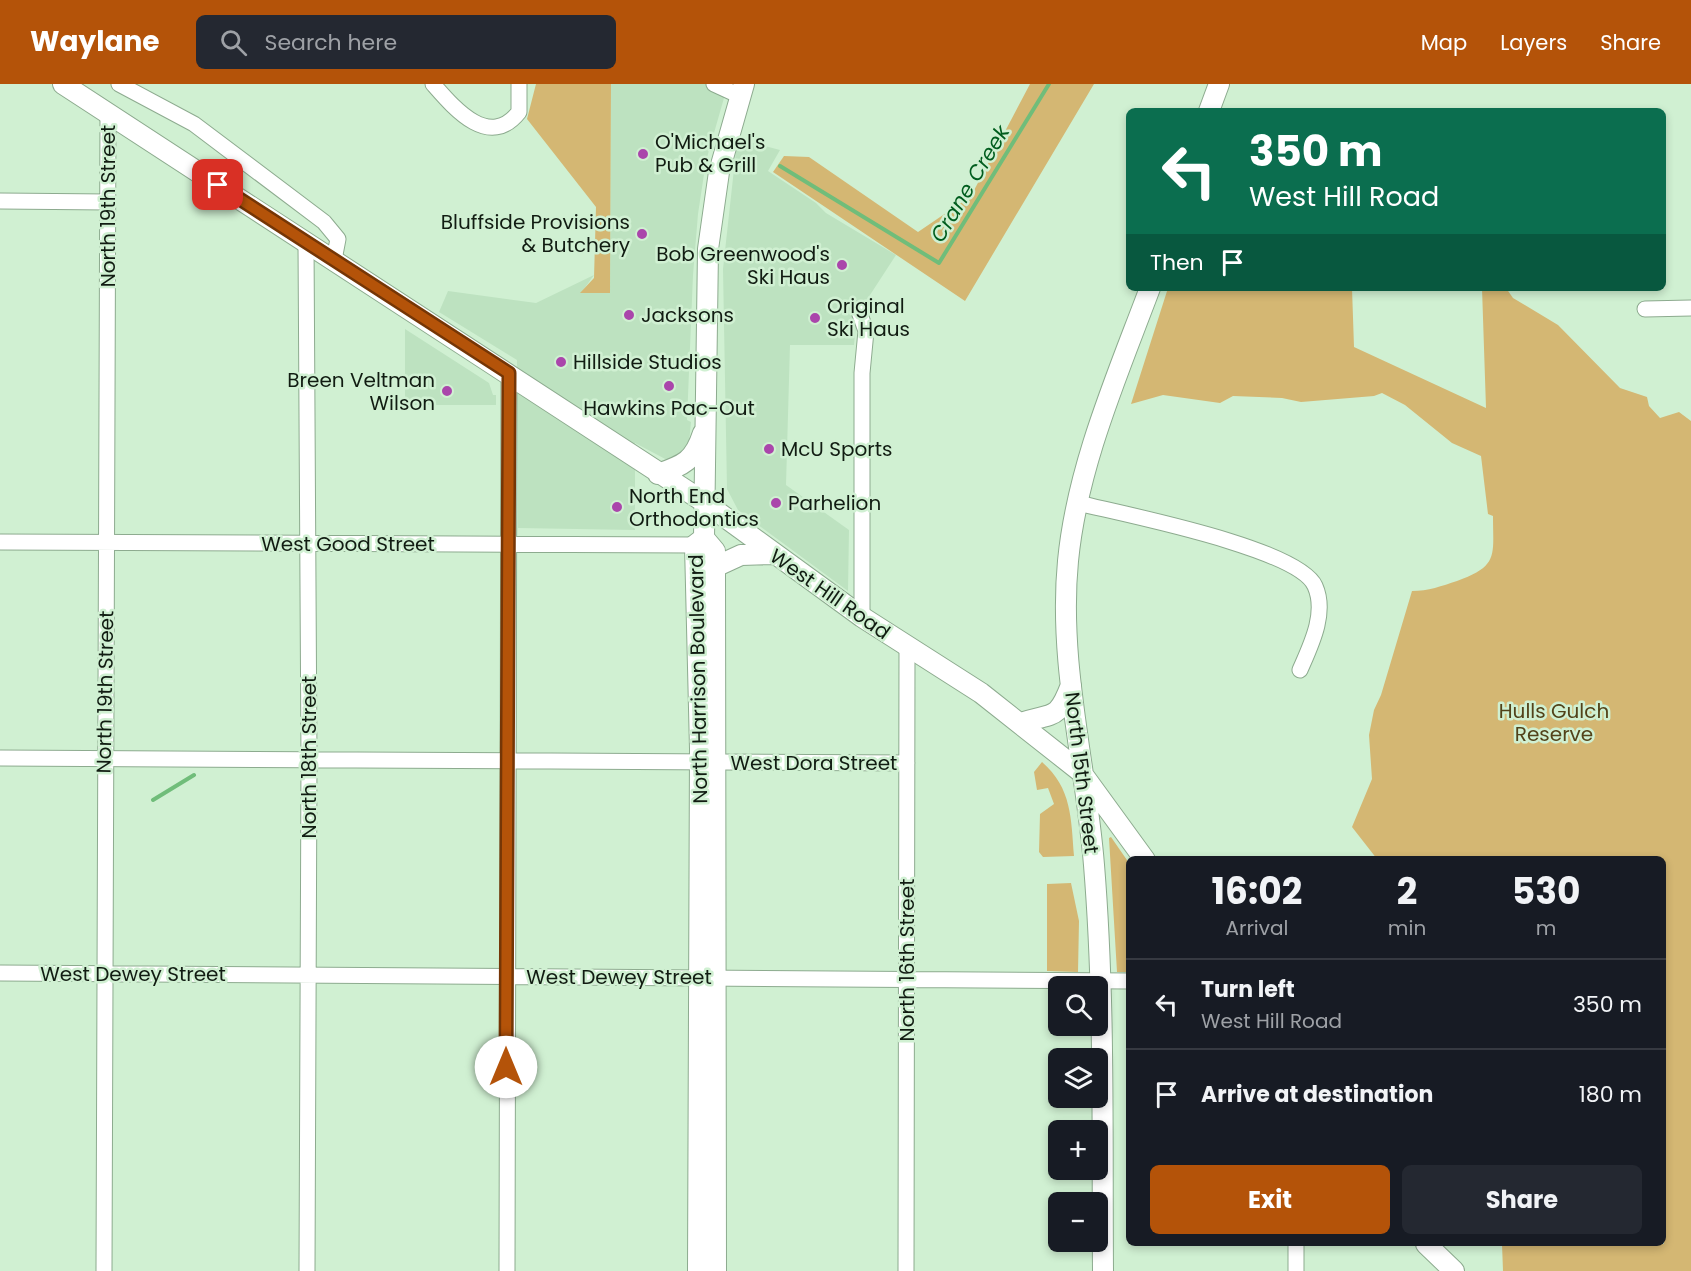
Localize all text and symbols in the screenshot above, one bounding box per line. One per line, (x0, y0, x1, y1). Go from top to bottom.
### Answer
search box (196, 15, 616, 69)
text: Waylane (30, 22, 160, 61)
icon: search (217, 26, 250, 59)
text: Search here (265, 27, 397, 58)
text: Map (1421, 28, 1467, 57)
text: Layers (1500, 28, 1567, 57)
text: Share (1600, 28, 1661, 57)
water label: Crane Creek (923, 119, 1017, 248)
text: 350 m (1249, 122, 1382, 181)
street label: North 19th Street (94, 125, 122, 287)
place label: O'Michael's Pub & Grill (655, 128, 765, 179)
icon: left (1150, 132, 1228, 210)
marker: O'Michael's Pub & Grill (636, 147, 650, 161)
pin (192, 159, 243, 210)
icon: arrive (201, 168, 234, 201)
text: West Hill Road (1249, 178, 1439, 215)
place label: Bluffside Provisions & Butchery (441, 208, 630, 259)
marker: Bluffside Provisions & Butchery (635, 227, 649, 241)
place label: Bob Greenwood's Ski Haus (656, 240, 830, 291)
icon: arrive (1216, 246, 1249, 279)
text: Then (1150, 247, 1204, 278)
marker: Bob Greenwood's Ski Haus (835, 258, 849, 272)
place label: Original Ski Haus (827, 292, 910, 343)
place label: Jacksons (641, 301, 734, 329)
marker: Jacksons (622, 308, 636, 322)
marker: Original Ski Haus (808, 311, 822, 325)
place label: Hillside Studios (573, 348, 722, 376)
marker: Hillside Studios (554, 355, 568, 369)
place label: Breen Veltman Wilson (287, 366, 435, 417)
marker: Hawkins Pac-Out (662, 379, 676, 393)
marker: Breen Veltman Wilson (440, 384, 454, 398)
place label: Hawkins Pac-Out (583, 394, 755, 422)
place label: McU Sports (781, 435, 892, 463)
marker: McU Sports (762, 442, 776, 456)
place label: North End Orthodontics (629, 482, 759, 533)
place label: Parhelion (788, 489, 881, 517)
marker: Parhelion (769, 496, 783, 510)
marker: North End Orthodontics (610, 500, 624, 514)
street label: West Good Street (261, 530, 435, 558)
street label: West Hill Road (764, 542, 896, 646)
street label: North Harrison Boulevard (682, 554, 714, 804)
street label: North 19th Street (90, 610, 120, 774)
street label: North 18th Street (295, 676, 323, 838)
street label: North 15th Street (1058, 691, 1106, 855)
park label: Hulls Gulch Reserve (1499, 697, 1609, 748)
street label: West Dora Street (731, 749, 897, 777)
text: 16:02 (1212, 866, 1302, 917)
text: 2 (1397, 866, 1417, 917)
text: 530 (1512, 866, 1580, 917)
street label: North 16th Street (893, 879, 921, 1041)
text: Arrival (1225, 914, 1288, 942)
text: min (1388, 914, 1426, 942)
text: m (1536, 914, 1556, 942)
street label: West Dewey Street (40, 960, 226, 988)
street label: West Dewey Street (526, 963, 712, 991)
text: Turn left (1201, 974, 1295, 1005)
map controls (1048, 976, 1108, 1252)
button: search (1048, 976, 1108, 1036)
icon: left (1150, 988, 1183, 1021)
text: 350 m (1573, 989, 1642, 1020)
text: West Hill Road (1201, 1007, 1342, 1035)
position arrow (474, 1035, 538, 1099)
button: layers (1048, 1048, 1108, 1108)
icon: arrive (1150, 1078, 1183, 1111)
text: Arrive at destination (1201, 1079, 1433, 1110)
text: 180 m (1579, 1079, 1642, 1110)
button: + (1048, 1120, 1108, 1180)
button: Exit (1150, 1165, 1390, 1234)
button: Share (1402, 1165, 1642, 1234)
button: − (1048, 1192, 1108, 1252)

